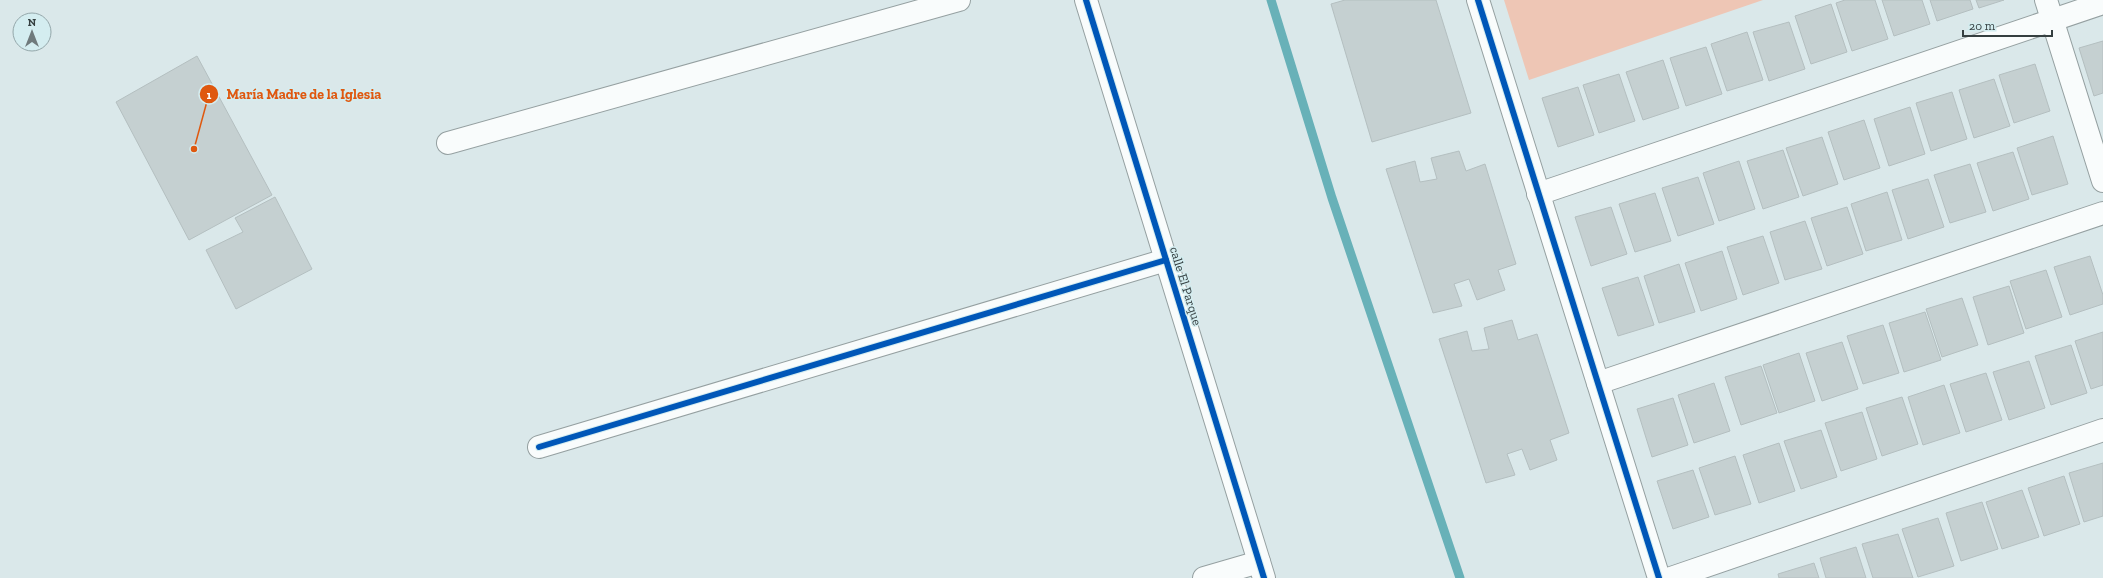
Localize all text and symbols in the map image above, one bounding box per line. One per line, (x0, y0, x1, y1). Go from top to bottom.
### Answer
north arrow (12, 12, 52, 52)
scale bar (1963, 12, 2052, 38)
text: N (28, 16, 37, 29)
text: 20 m (1969, 19, 1996, 33)
callout: María Madre de la Iglesia (199, 81, 390, 107)
text: María Madre de la Iglesia (227, 86, 381, 103)
text: 1 (207, 88, 212, 102)
street label: calle El Parque (1167, 245, 1205, 327)

